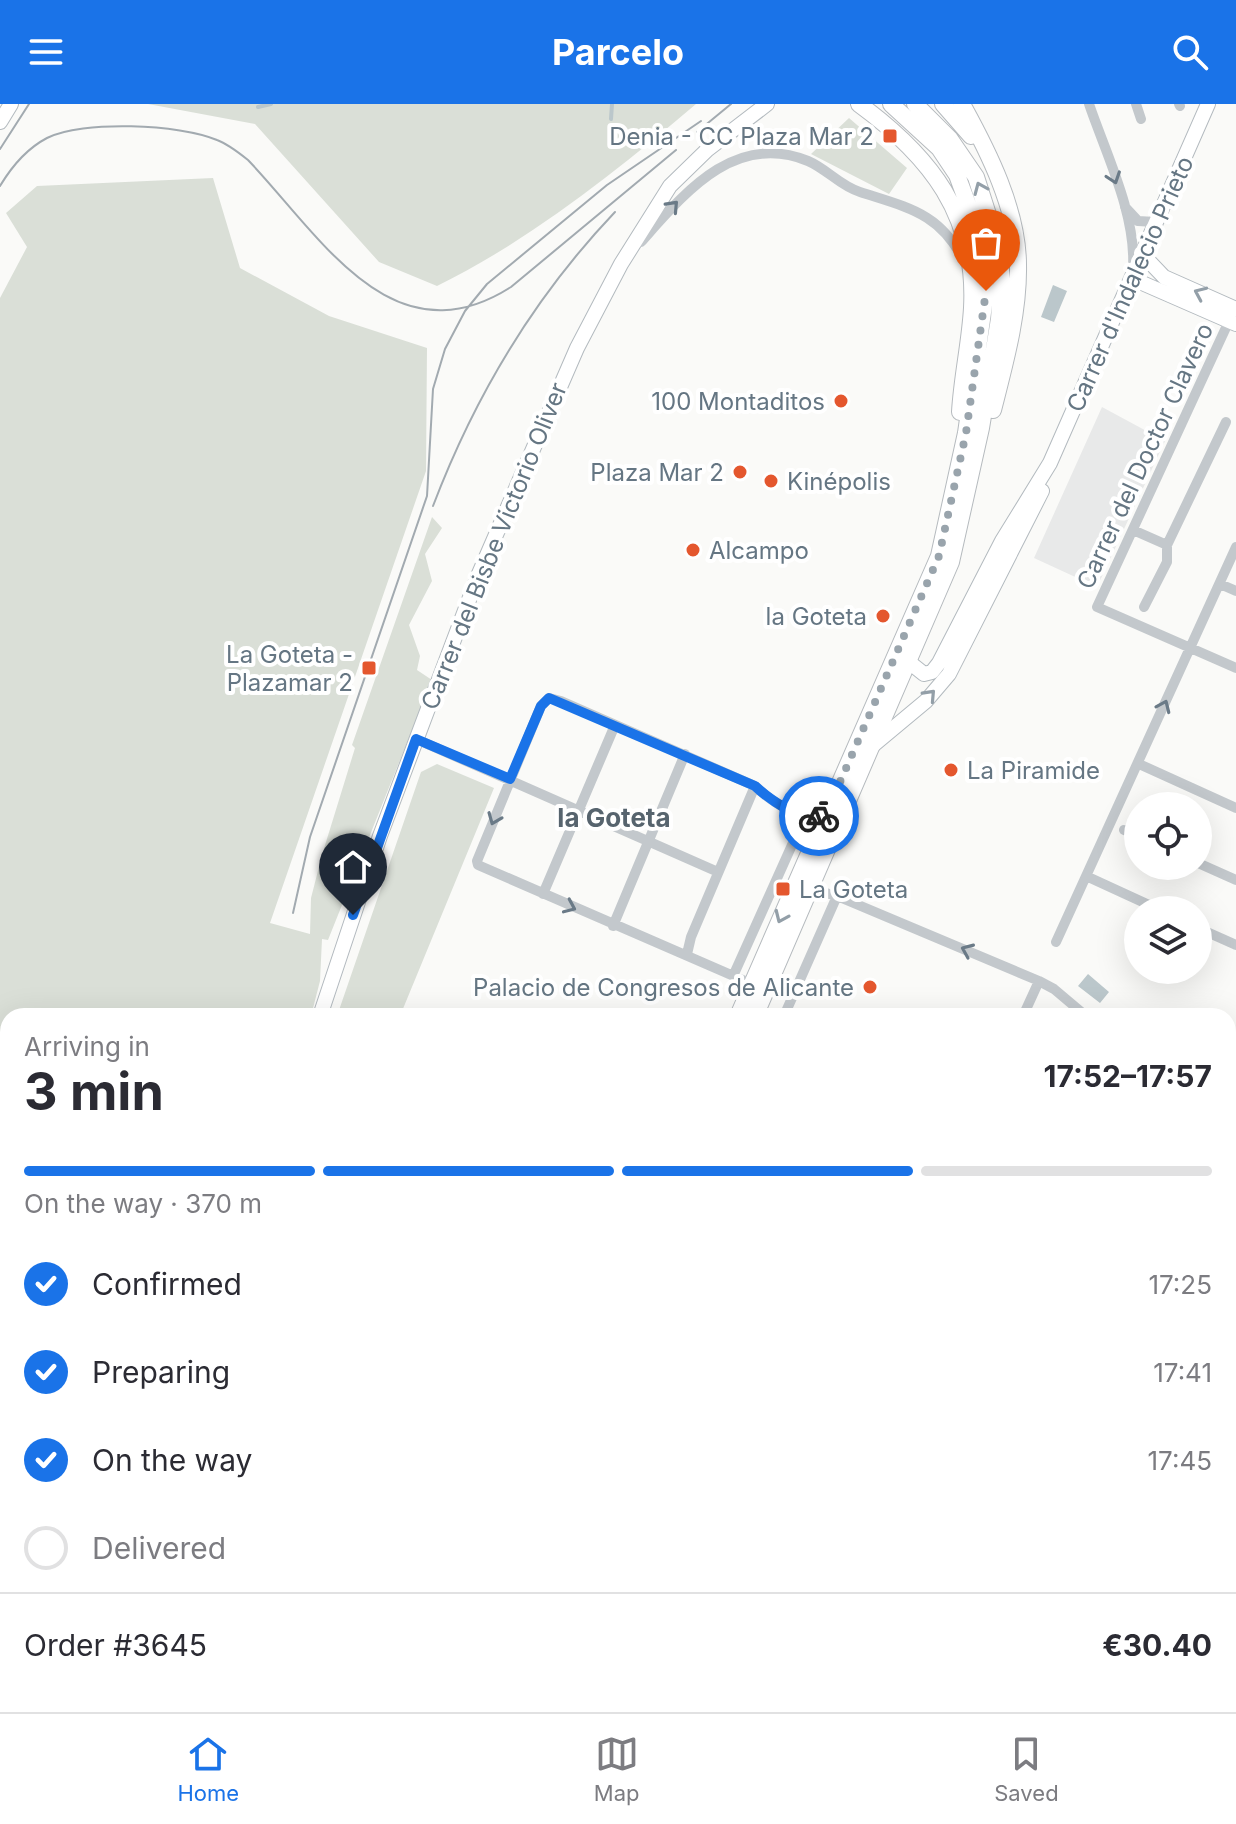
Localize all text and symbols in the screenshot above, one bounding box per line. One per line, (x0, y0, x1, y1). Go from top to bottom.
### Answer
icon: menu (24, 30, 68, 74)
text: Parcelo (552, 30, 684, 74)
icon: search (1168, 30, 1212, 74)
place label: Denia - CC Plaza Mar 2 (609, 122, 874, 151)
marker: Denia - CC Plaza Mar 2 (881, 127, 899, 145)
street label: Carrer d'Indalecio Prieto (1061, 152, 1199, 416)
one-way arrow (1105, 170, 1121, 184)
one-way arrow (974, 182, 990, 197)
one-way arrow (664, 201, 678, 216)
pin (952, 209, 1020, 291)
icon: bag (964, 221, 1008, 265)
one-way arrow (1194, 287, 1208, 303)
street label: Carrer del Doctor Clavero (1071, 319, 1219, 593)
street label: Carrer del Bisbe Victorio Oliver (415, 378, 573, 714)
place label: 100 Montaditos (651, 387, 825, 416)
marker: 100 Montaditos (832, 392, 850, 410)
place label: Plaza Mar 2 (590, 458, 724, 487)
marker: Plaza Mar 2 (731, 463, 749, 481)
place label: Kinépolis (787, 467, 891, 496)
marker: Kinépolis (762, 472, 780, 490)
place label: Alcampo (709, 536, 809, 565)
marker: Alcampo (684, 541, 702, 559)
place label: la Goteta (766, 602, 867, 631)
marker: la Goteta (874, 607, 892, 625)
place label: La Goteta - Plazamar 2 (226, 640, 353, 697)
marker: La Goteta - Plazamar 2 (360, 659, 378, 677)
one-way arrow (921, 690, 935, 705)
one-way arrow (1155, 700, 1171, 715)
place label: La Piramide (967, 756, 1100, 785)
marker: La Piramide (942, 761, 960, 779)
courier (779, 776, 859, 856)
map controls (1124, 792, 1212, 984)
button: locate (1124, 792, 1212, 880)
icon: bike (797, 794, 841, 838)
district label: la Goteta (557, 802, 671, 833)
one-way arrow (487, 811, 503, 825)
pin (319, 833, 387, 915)
icon: home (331, 845, 375, 889)
place label: La Goteta (799, 875, 908, 904)
marker: La Goteta (774, 880, 792, 898)
button: layers (1124, 896, 1212, 984)
one-way arrow (562, 897, 576, 913)
one-way arrow (775, 908, 791, 923)
one-way arrow (961, 944, 975, 960)
place label: Palacio de Congresos de Alicante (473, 973, 854, 1002)
marker: Palacio de Congresos de Alicante (861, 978, 879, 996)
text: Arriving in (24, 1031, 150, 1062)
text: 17:52–17:57 (1044, 1058, 1212, 1094)
text: 3 min (24, 1060, 164, 1123)
text: On the way · 370 m (24, 1188, 262, 1219)
icon: check (24, 1262, 68, 1306)
text: Confirmed (92, 1266, 242, 1302)
text: 17:25 (1148, 1269, 1212, 1300)
icon: check (24, 1350, 68, 1394)
text: Preparing (92, 1354, 230, 1390)
text: 17:41 (1153, 1357, 1212, 1388)
icon: check (24, 1438, 68, 1482)
text: On the way (92, 1442, 252, 1478)
text: 17:45 (1147, 1445, 1212, 1476)
text: Delivered (92, 1530, 226, 1566)
text: Order #3645 (24, 1627, 207, 1663)
text: €30.40 (1102, 1627, 1212, 1663)
tab: Home (177, 1732, 239, 1806)
tab: Map (594, 1732, 639, 1806)
tab: Saved (994, 1732, 1059, 1806)

